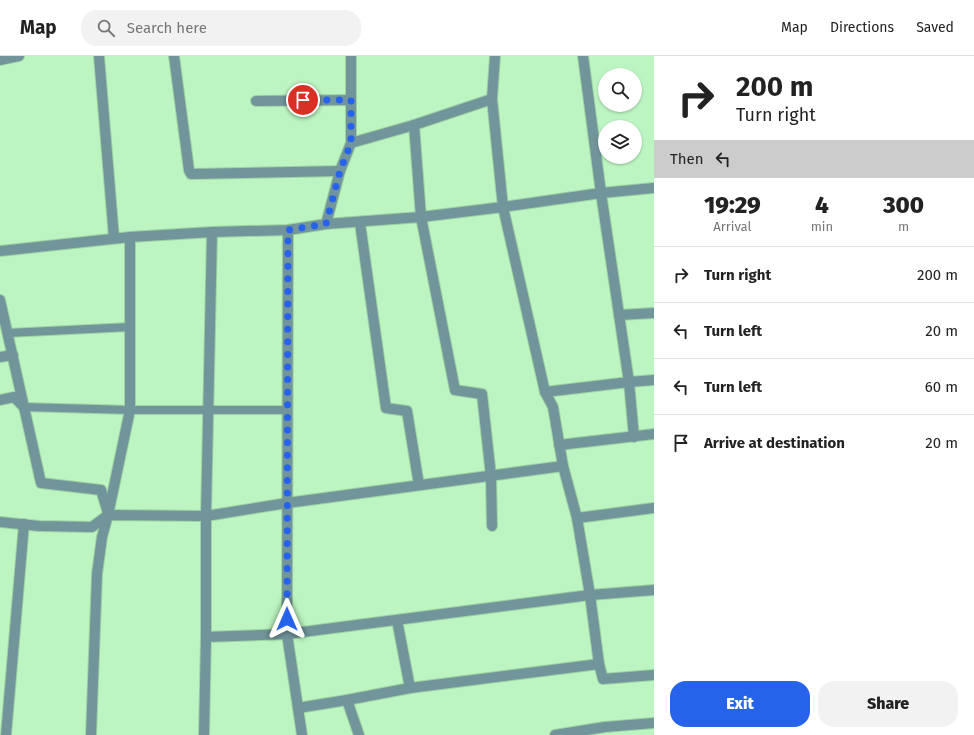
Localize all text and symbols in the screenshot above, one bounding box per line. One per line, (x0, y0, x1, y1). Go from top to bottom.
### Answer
search box (81, 10, 361, 46)
text: Map (20, 16, 57, 39)
icon: search (95, 17, 117, 39)
text: Search here (127, 19, 207, 37)
text: Map (781, 19, 808, 36)
text: Directions (830, 19, 894, 36)
text: Saved (916, 19, 954, 36)
map controls (598, 68, 642, 164)
button: search (598, 68, 642, 112)
text: 200 m (736, 70, 814, 103)
icon: right (670, 72, 722, 124)
pin (286, 83, 320, 117)
icon: arrive (292, 89, 314, 111)
text: Turn right (736, 104, 816, 126)
button: layers (598, 120, 642, 164)
icon: left (712, 148, 734, 170)
text: Then (670, 150, 704, 168)
text: 19:29 (704, 191, 761, 219)
text: 4 (815, 191, 829, 219)
text: 300 (883, 191, 924, 219)
text: Arrival (713, 219, 751, 234)
text: min (811, 219, 833, 234)
text: m (898, 219, 909, 234)
icon: right (670, 264, 692, 286)
text: Turn right (704, 266, 771, 284)
text: 200 m (917, 266, 958, 284)
icon: left (670, 320, 692, 342)
text: Turn left (704, 322, 762, 340)
text: 20 m (925, 322, 958, 340)
icon: left (670, 376, 692, 398)
text: Turn left (704, 378, 762, 396)
text: 60 m (925, 378, 958, 396)
icon: arrive (670, 432, 692, 454)
text: Arrive at destination (704, 434, 845, 452)
text: 20 m (925, 434, 958, 452)
position arrow (266, 598, 308, 640)
button: Exit (670, 681, 810, 727)
button: Share (818, 681, 958, 727)

